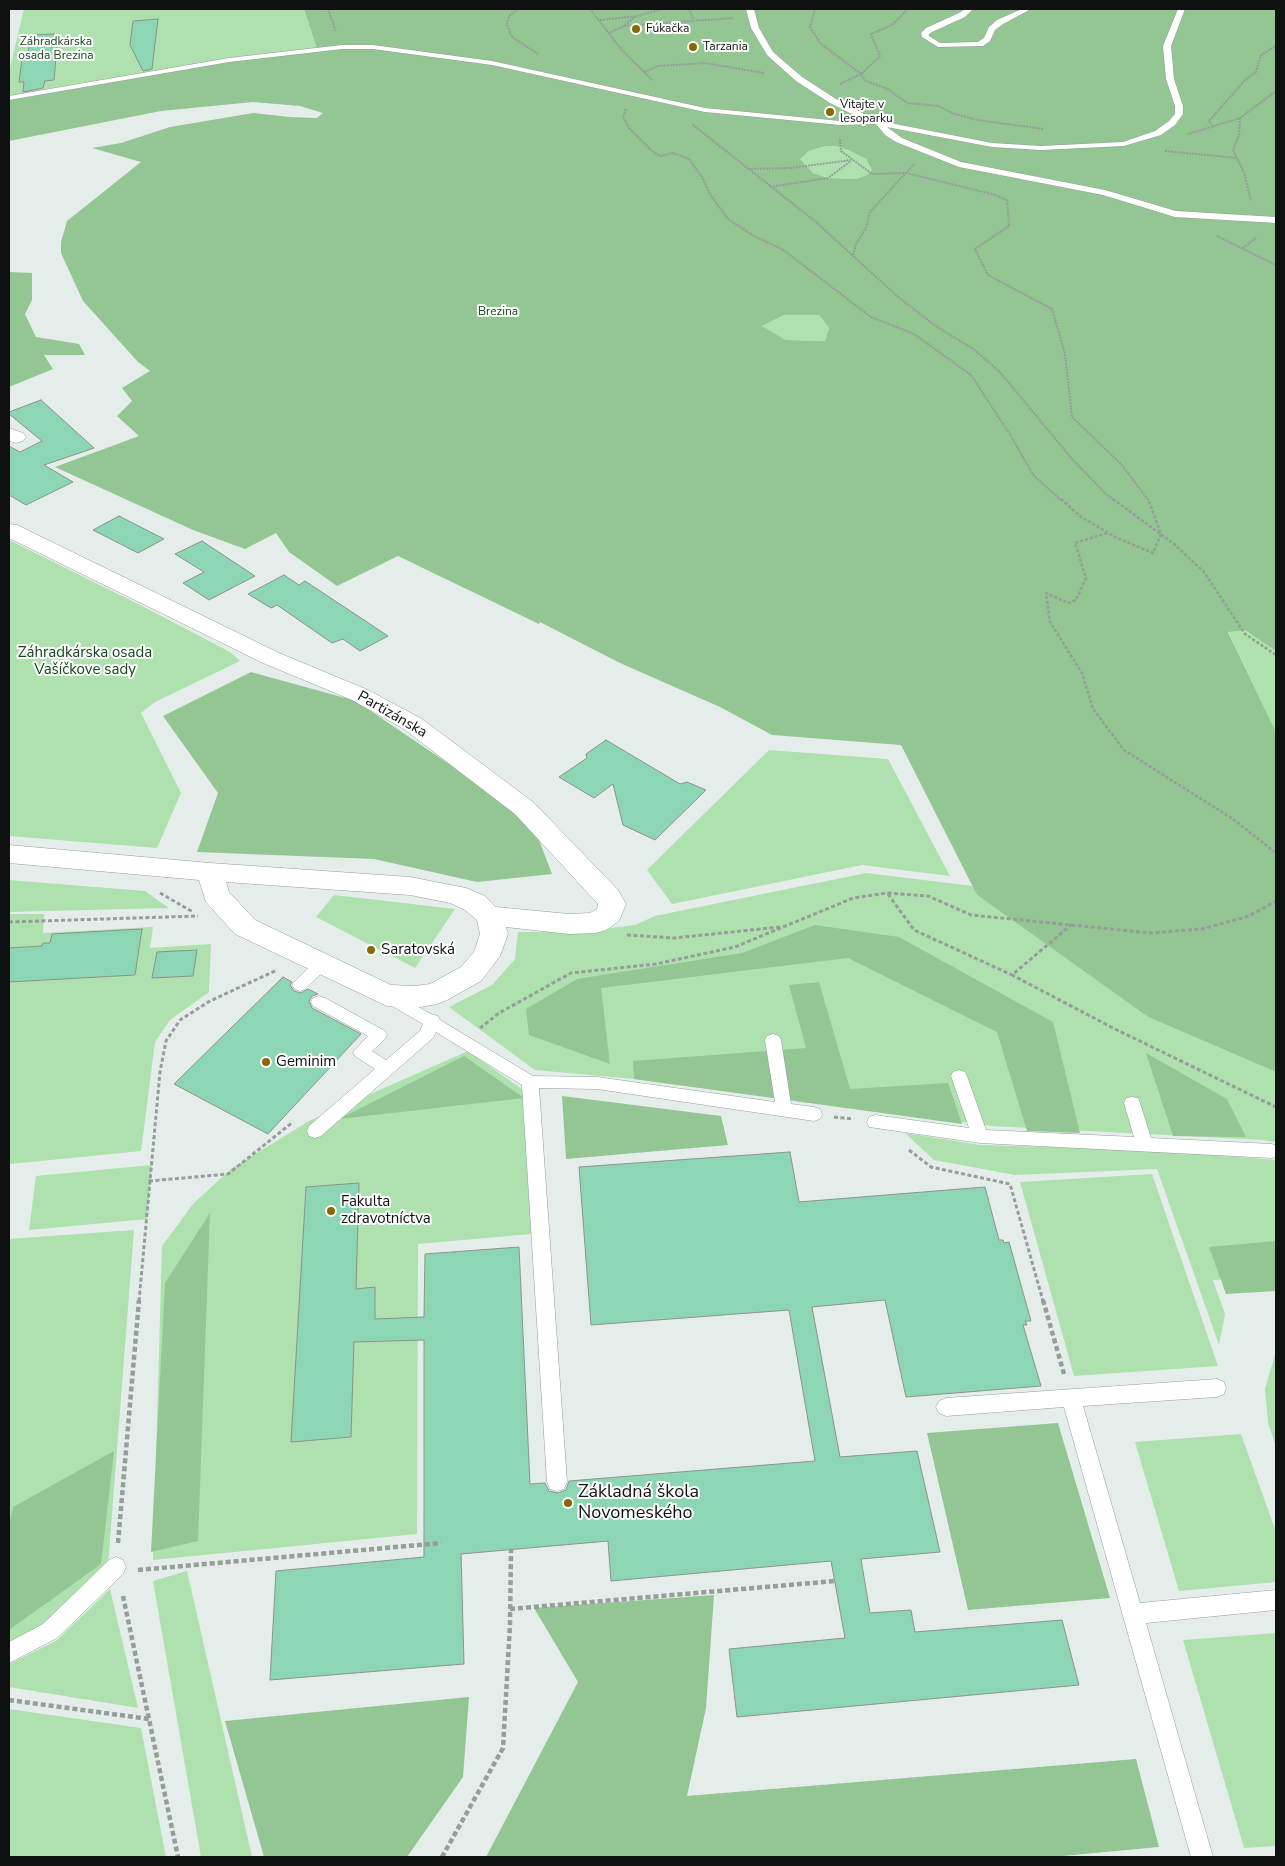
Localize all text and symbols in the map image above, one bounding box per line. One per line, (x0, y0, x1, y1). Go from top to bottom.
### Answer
place label: Fúkačka (646, 22, 689, 36)
marker: Fúkačka (630, 23, 642, 35)
park label: Záhradkárska osada Brezina (18, 35, 94, 63)
place label: Tarzania (703, 40, 748, 54)
marker: Tarzania (687, 41, 699, 53)
place label: Vitajte v lesoparku (840, 98, 893, 126)
marker: Vitajte v lesoparku (824, 106, 836, 118)
park label: Brezina (478, 305, 518, 319)
park label: Záhradkárska osada Vašíčkove sady (18, 644, 152, 679)
street label: Partizánska (354, 688, 430, 742)
place label: Saratovská (381, 941, 455, 959)
marker: Saratovská (365, 944, 377, 956)
place label: Geminim (276, 1053, 336, 1071)
marker: Geminim (260, 1056, 272, 1068)
place label: Fakulta zdravotníctva (341, 1193, 431, 1228)
marker: Fakulta zdravotníctva (325, 1205, 337, 1217)
place label: Základná škola Novomeského (578, 1482, 699, 1525)
marker: Základná škola Novomeského (562, 1497, 574, 1509)

